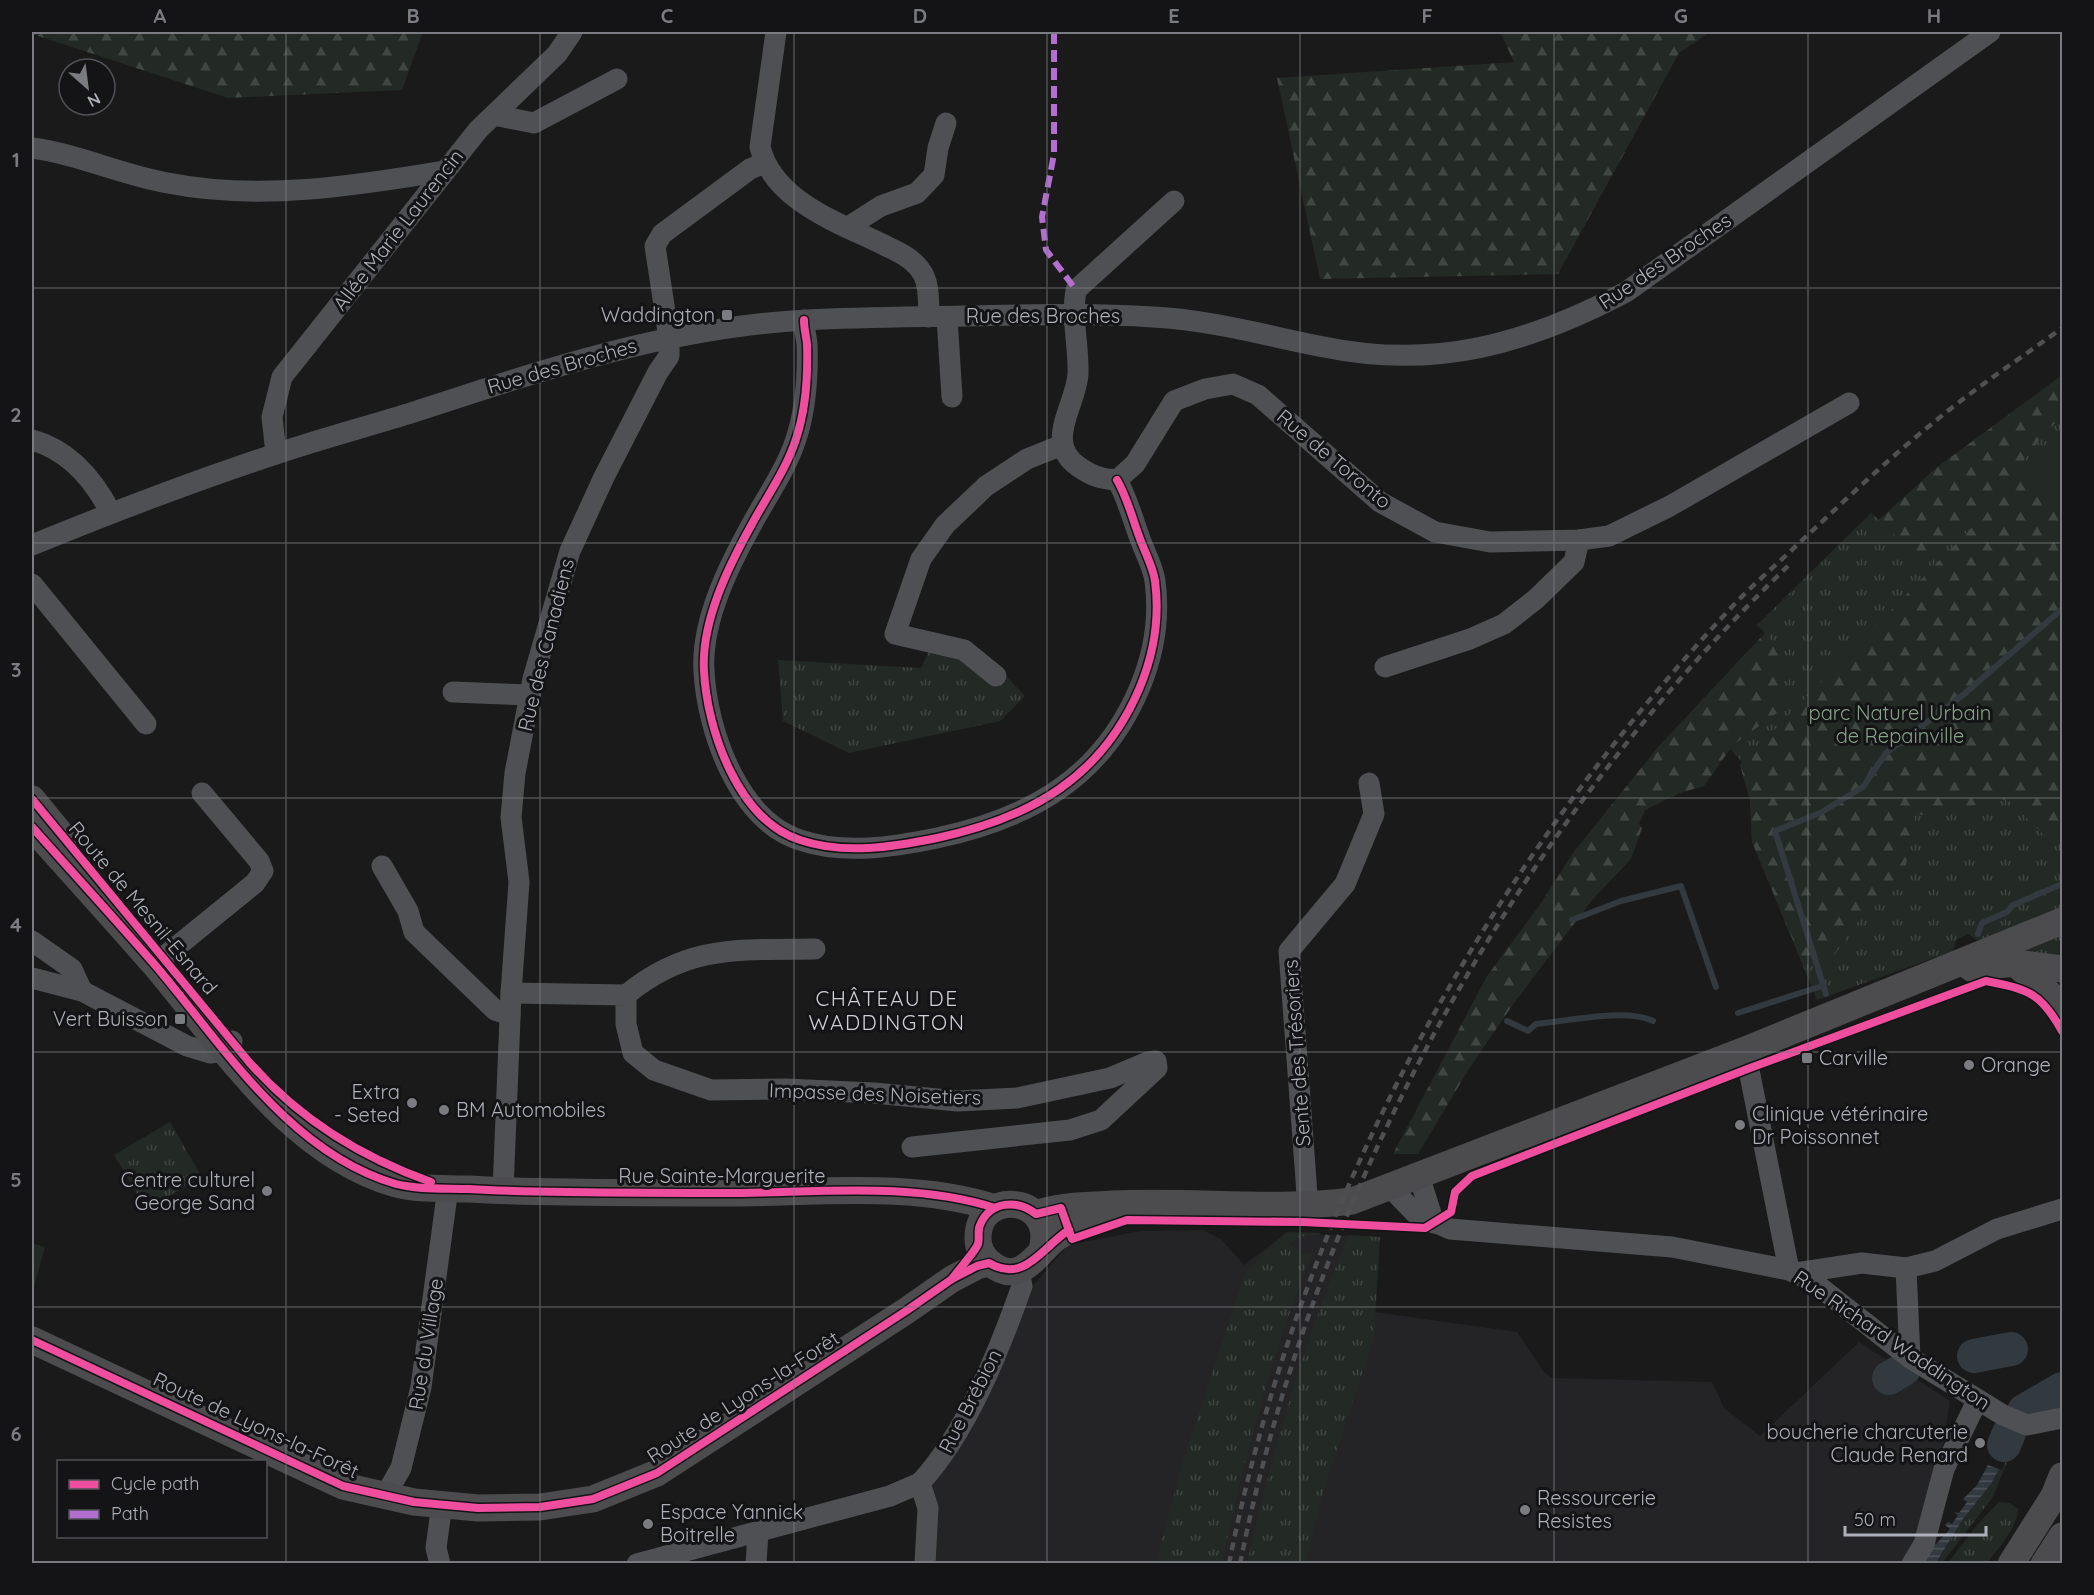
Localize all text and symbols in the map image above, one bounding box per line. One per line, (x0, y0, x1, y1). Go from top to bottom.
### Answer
text: A (154, 3, 167, 28)
text: B (406, 3, 420, 28)
text: C (661, 3, 674, 28)
text: D (913, 3, 927, 28)
text: E (1168, 3, 1180, 28)
text: F (1421, 3, 1433, 28)
text: G (1674, 3, 1688, 28)
text: H (1927, 3, 1941, 28)
north arrow (57, 57, 117, 117)
text: N (84, 89, 104, 112)
street label: Allée Marie Laurencin (327, 144, 468, 315)
text: 1 (12, 147, 20, 172)
street label: Rue des Broches (1594, 207, 1736, 314)
place label: Waddington (601, 302, 715, 327)
street label: Rue des Broches (966, 303, 1120, 328)
marker: Waddington (720, 308, 734, 322)
street label: Rue des Broches (484, 332, 640, 399)
text: 2 (10, 402, 22, 427)
street label: Rue de Toronto (1272, 404, 1397, 514)
street label: Rue des Canadiens (512, 556, 579, 734)
text: 3 (11, 657, 21, 682)
park label: parc Naturel Urbain de Repainville (1809, 700, 1991, 748)
street label: Route de Mesnil-Esnard (64, 816, 223, 999)
text: 4 (10, 912, 22, 937)
street label: Sente des Trésoriers (1278, 959, 1315, 1147)
district label: CHÂTEAU DE WADDINGTON (809, 985, 965, 1035)
place label: Vert Buisson (53, 1006, 168, 1031)
marker: Vert Buisson (173, 1012, 187, 1026)
place label: Carville (1819, 1045, 1888, 1070)
marker: Carville (1800, 1051, 1814, 1065)
place label: Orange (1981, 1052, 2051, 1077)
marker: Orange (1962, 1058, 1976, 1072)
street label: Impasse des Noisetiers (768, 1077, 982, 1110)
place label: Extra - Seted (334, 1079, 400, 1127)
marker: Extra - Seted (405, 1096, 419, 1110)
place label: BM Automobiles (456, 1097, 606, 1122)
place label: Clinique vétérinaire Dr Poissonnet (1752, 1101, 1928, 1149)
marker: BM Automobiles (437, 1103, 451, 1117)
marker: Clinique vétérinaire Dr Poissonnet (1733, 1118, 1747, 1132)
street label: Rue Sainte-Marguerite (618, 1163, 826, 1188)
text: 5 (10, 1167, 22, 1192)
place label: Centre culturel George Sand (121, 1167, 255, 1215)
marker: Centre culturel George Sand (260, 1184, 274, 1198)
street label: Rue Richard Waddington (1789, 1264, 1995, 1415)
street label: Rue du Village (403, 1276, 448, 1412)
street label: Route de Lyons-la-Forêt (642, 1325, 844, 1468)
street label: Rue Brébion (933, 1345, 1006, 1457)
street label: Route de Lyons-la-Forêt (149, 1366, 363, 1483)
place label: boucherie charcuterie Claude Renard (1767, 1419, 1968, 1467)
text: 6 (10, 1421, 22, 1446)
marker: boucherie charcuterie Claude Renard (1973, 1436, 1987, 1450)
legend (57, 1460, 267, 1538)
text: Cycle path (111, 1472, 199, 1495)
place label: Ressourcerie Resistes (1537, 1485, 1656, 1533)
place label: Espace Yannick Boitrelle (660, 1499, 803, 1547)
scale bar (1845, 1499, 1986, 1537)
text: Path (111, 1502, 149, 1525)
marker: Ressourcerie Resistes (1518, 1503, 1532, 1517)
text: 50 m (1854, 1508, 1896, 1531)
marker: Espace Yannick Boitrelle (641, 1517, 655, 1531)

